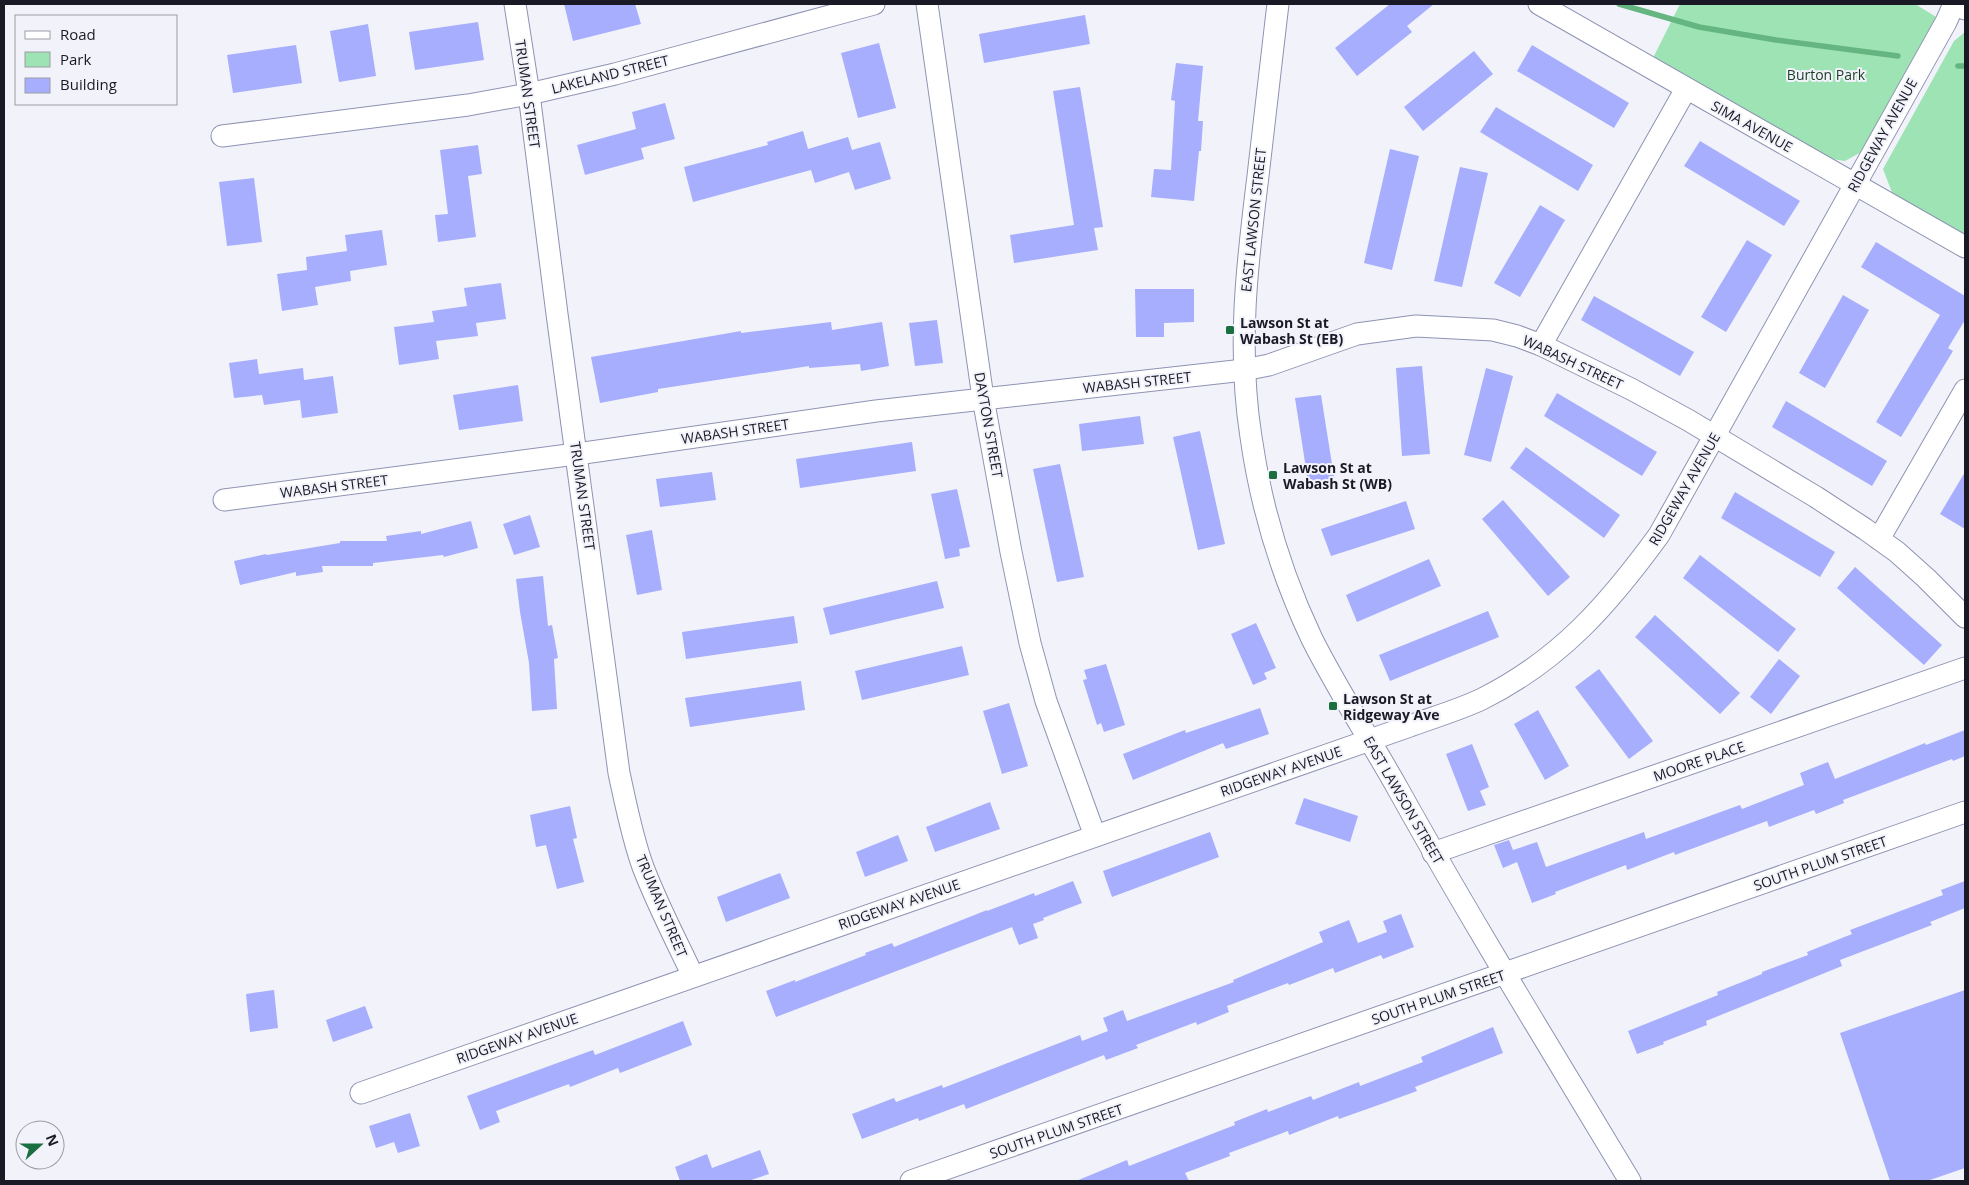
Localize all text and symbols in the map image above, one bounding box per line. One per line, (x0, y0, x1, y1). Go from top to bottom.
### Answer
legend (15, 15, 178, 105)
text: Road (60, 24, 96, 44)
street label: TRUMAN STREET (511, 38, 545, 150)
text: Park (60, 49, 91, 69)
street label: LAKELAND STREET (549, 50, 671, 98)
park label: Burton Park (1787, 65, 1866, 84)
text: Building (60, 74, 117, 94)
street label: RIDGEWAY AVENUE (1843, 75, 1921, 195)
street label: SIMA AVENUE (1708, 96, 1796, 156)
street label: EAST LAWSON STREET (1236, 147, 1270, 293)
place label: Lawson St at Wabash St (EB) (1240, 313, 1344, 348)
marker: Lawson St at Wabash St (EB) (1224, 324, 1236, 336)
street label: WABASH STREET (1520, 330, 1626, 394)
street label: WABASH STREET (1082, 367, 1192, 397)
street label: DAYTON STREET (970, 371, 1008, 480)
street label: WABASH STREET (680, 414, 790, 448)
street label: RIDGEWAY AVENUE (1644, 429, 1724, 549)
street label: TRUMAN STREET (566, 440, 600, 552)
place label: Lawson St at Wabash St (WB) (1283, 458, 1392, 493)
marker: Lawson St at Wabash St (WB) (1267, 469, 1279, 481)
street label: WABASH STREET (279, 470, 389, 502)
place label: Lawson St at Ridgeway Ave (1343, 689, 1440, 724)
marker: Lawson St at Ridgeway Ave (1327, 700, 1339, 712)
street label: EAST LAWSON STREET (1360, 733, 1449, 868)
street label: MOORE PLACE (1651, 736, 1747, 786)
street label: RIDGEWAY AVENUE (1218, 741, 1344, 801)
street label: SOUTH PLUM STREET (1751, 831, 1890, 895)
street label: TRUMAN STREET (632, 852, 692, 960)
street label: RIDGEWAY AVENUE (836, 874, 962, 934)
street label: SOUTH PLUM STREET (1369, 965, 1508, 1029)
street label: RIDGEWAY AVENUE (454, 1008, 580, 1068)
street label: SOUTH PLUM STREET (987, 1099, 1126, 1163)
north arrow (15, 1120, 65, 1170)
text: N (42, 1131, 64, 1149)

